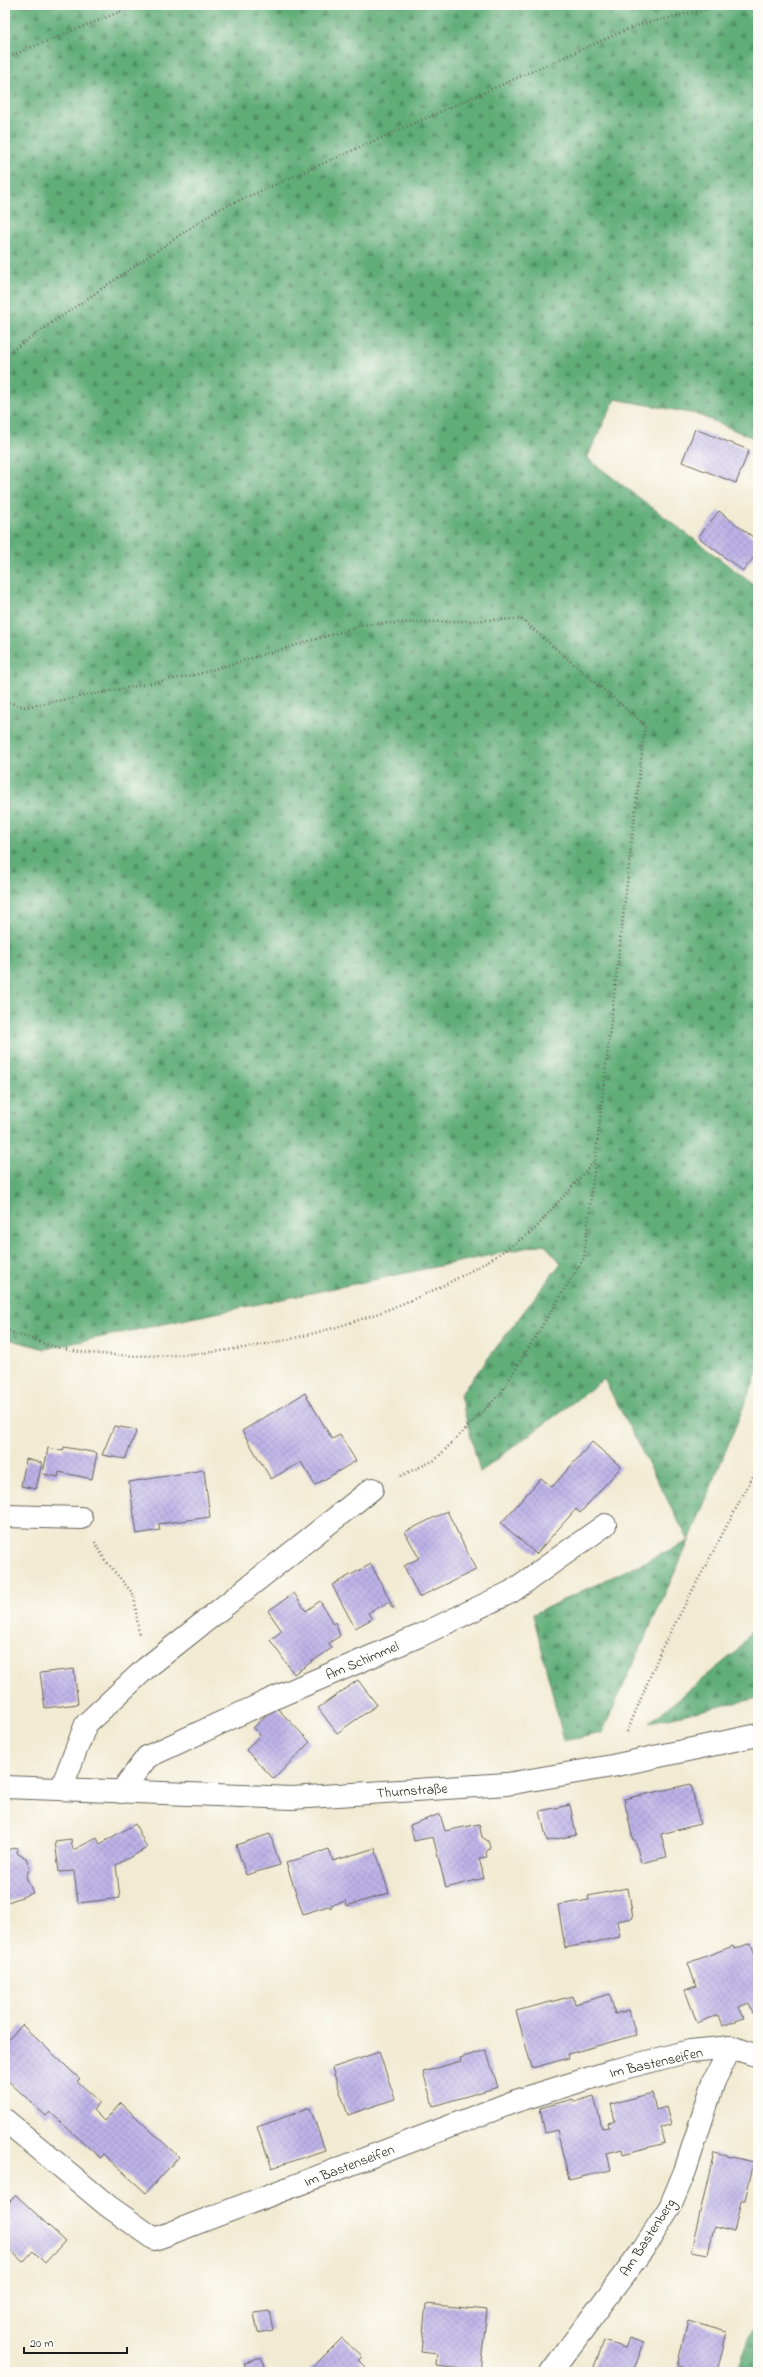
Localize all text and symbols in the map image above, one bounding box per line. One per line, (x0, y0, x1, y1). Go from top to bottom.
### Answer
street label: Am Schimmel (323, 1637, 402, 1686)
street label: Thurnstraße (376, 1778, 449, 1804)
street label: Im Bastenseifen (608, 2042, 705, 2084)
street label: Im Bastenseifen (301, 2140, 398, 2193)
street label: Am Bastenberg (615, 2195, 682, 2282)
scale bar (24, 2329, 127, 2355)
text: 20 m (30, 2335, 53, 2353)

